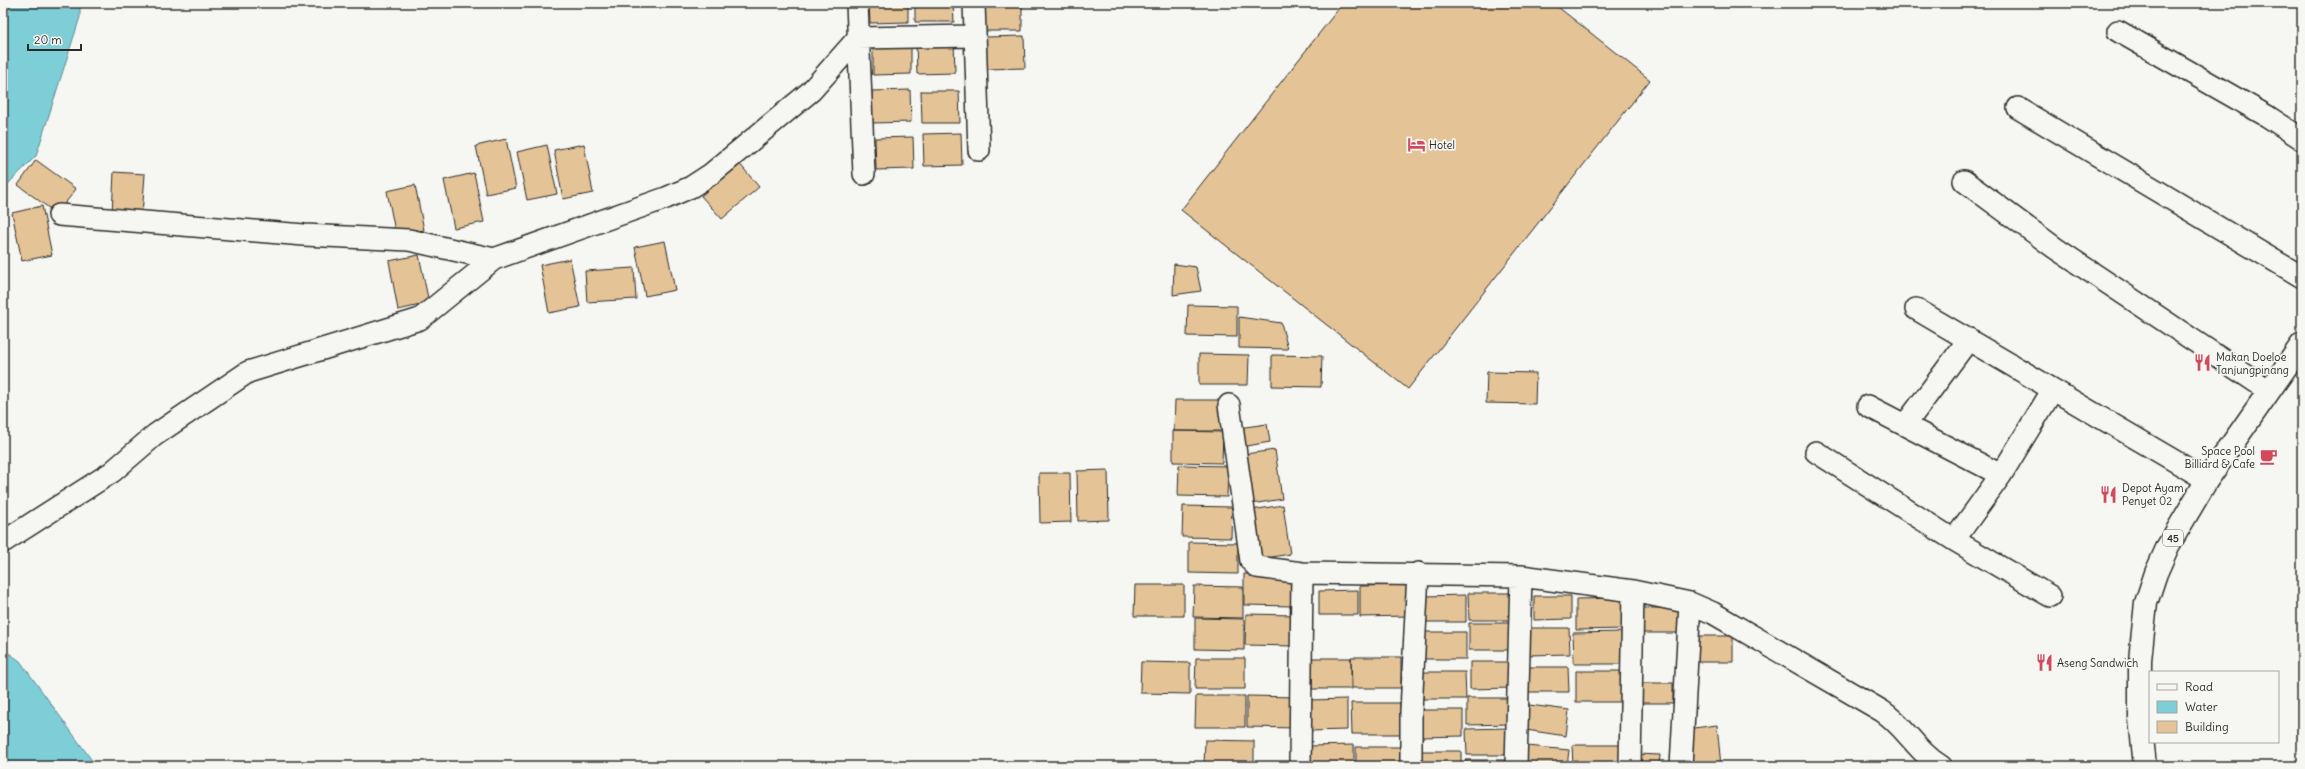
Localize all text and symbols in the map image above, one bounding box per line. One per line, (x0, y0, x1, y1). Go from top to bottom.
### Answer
scale bar (28, 26, 81, 52)
text: 20 m (34, 32, 62, 47)
hotel icon: Hotel (1406, 135, 1426, 155)
place label: Hotel (1429, 138, 1455, 152)
place label: Makan Doeloe Tanjungpinang (2216, 350, 2289, 377)
restaurant icon: Makan Doeloe Tanjungpinang (2193, 353, 2213, 373)
place label: Space Pool Billiard & Cafe (2184, 444, 2255, 471)
cafe icon: Space Pool Billiard & Cafe (2258, 447, 2278, 467)
place label: Depot Ayam Penyet 02 (2122, 481, 2184, 508)
restaurant icon: Depot Ayam Penyet 02 (2099, 484, 2119, 504)
road number: 45 (2163, 530, 2183, 546)
restaurant icon: Aseng Sandwich (2034, 653, 2054, 673)
place label: Aseng Sandwich (2057, 656, 2138, 670)
legend (2149, 671, 2279, 743)
text: Road (2185, 679, 2213, 694)
text: Water (2185, 699, 2218, 714)
text: Building (2185, 719, 2229, 734)

